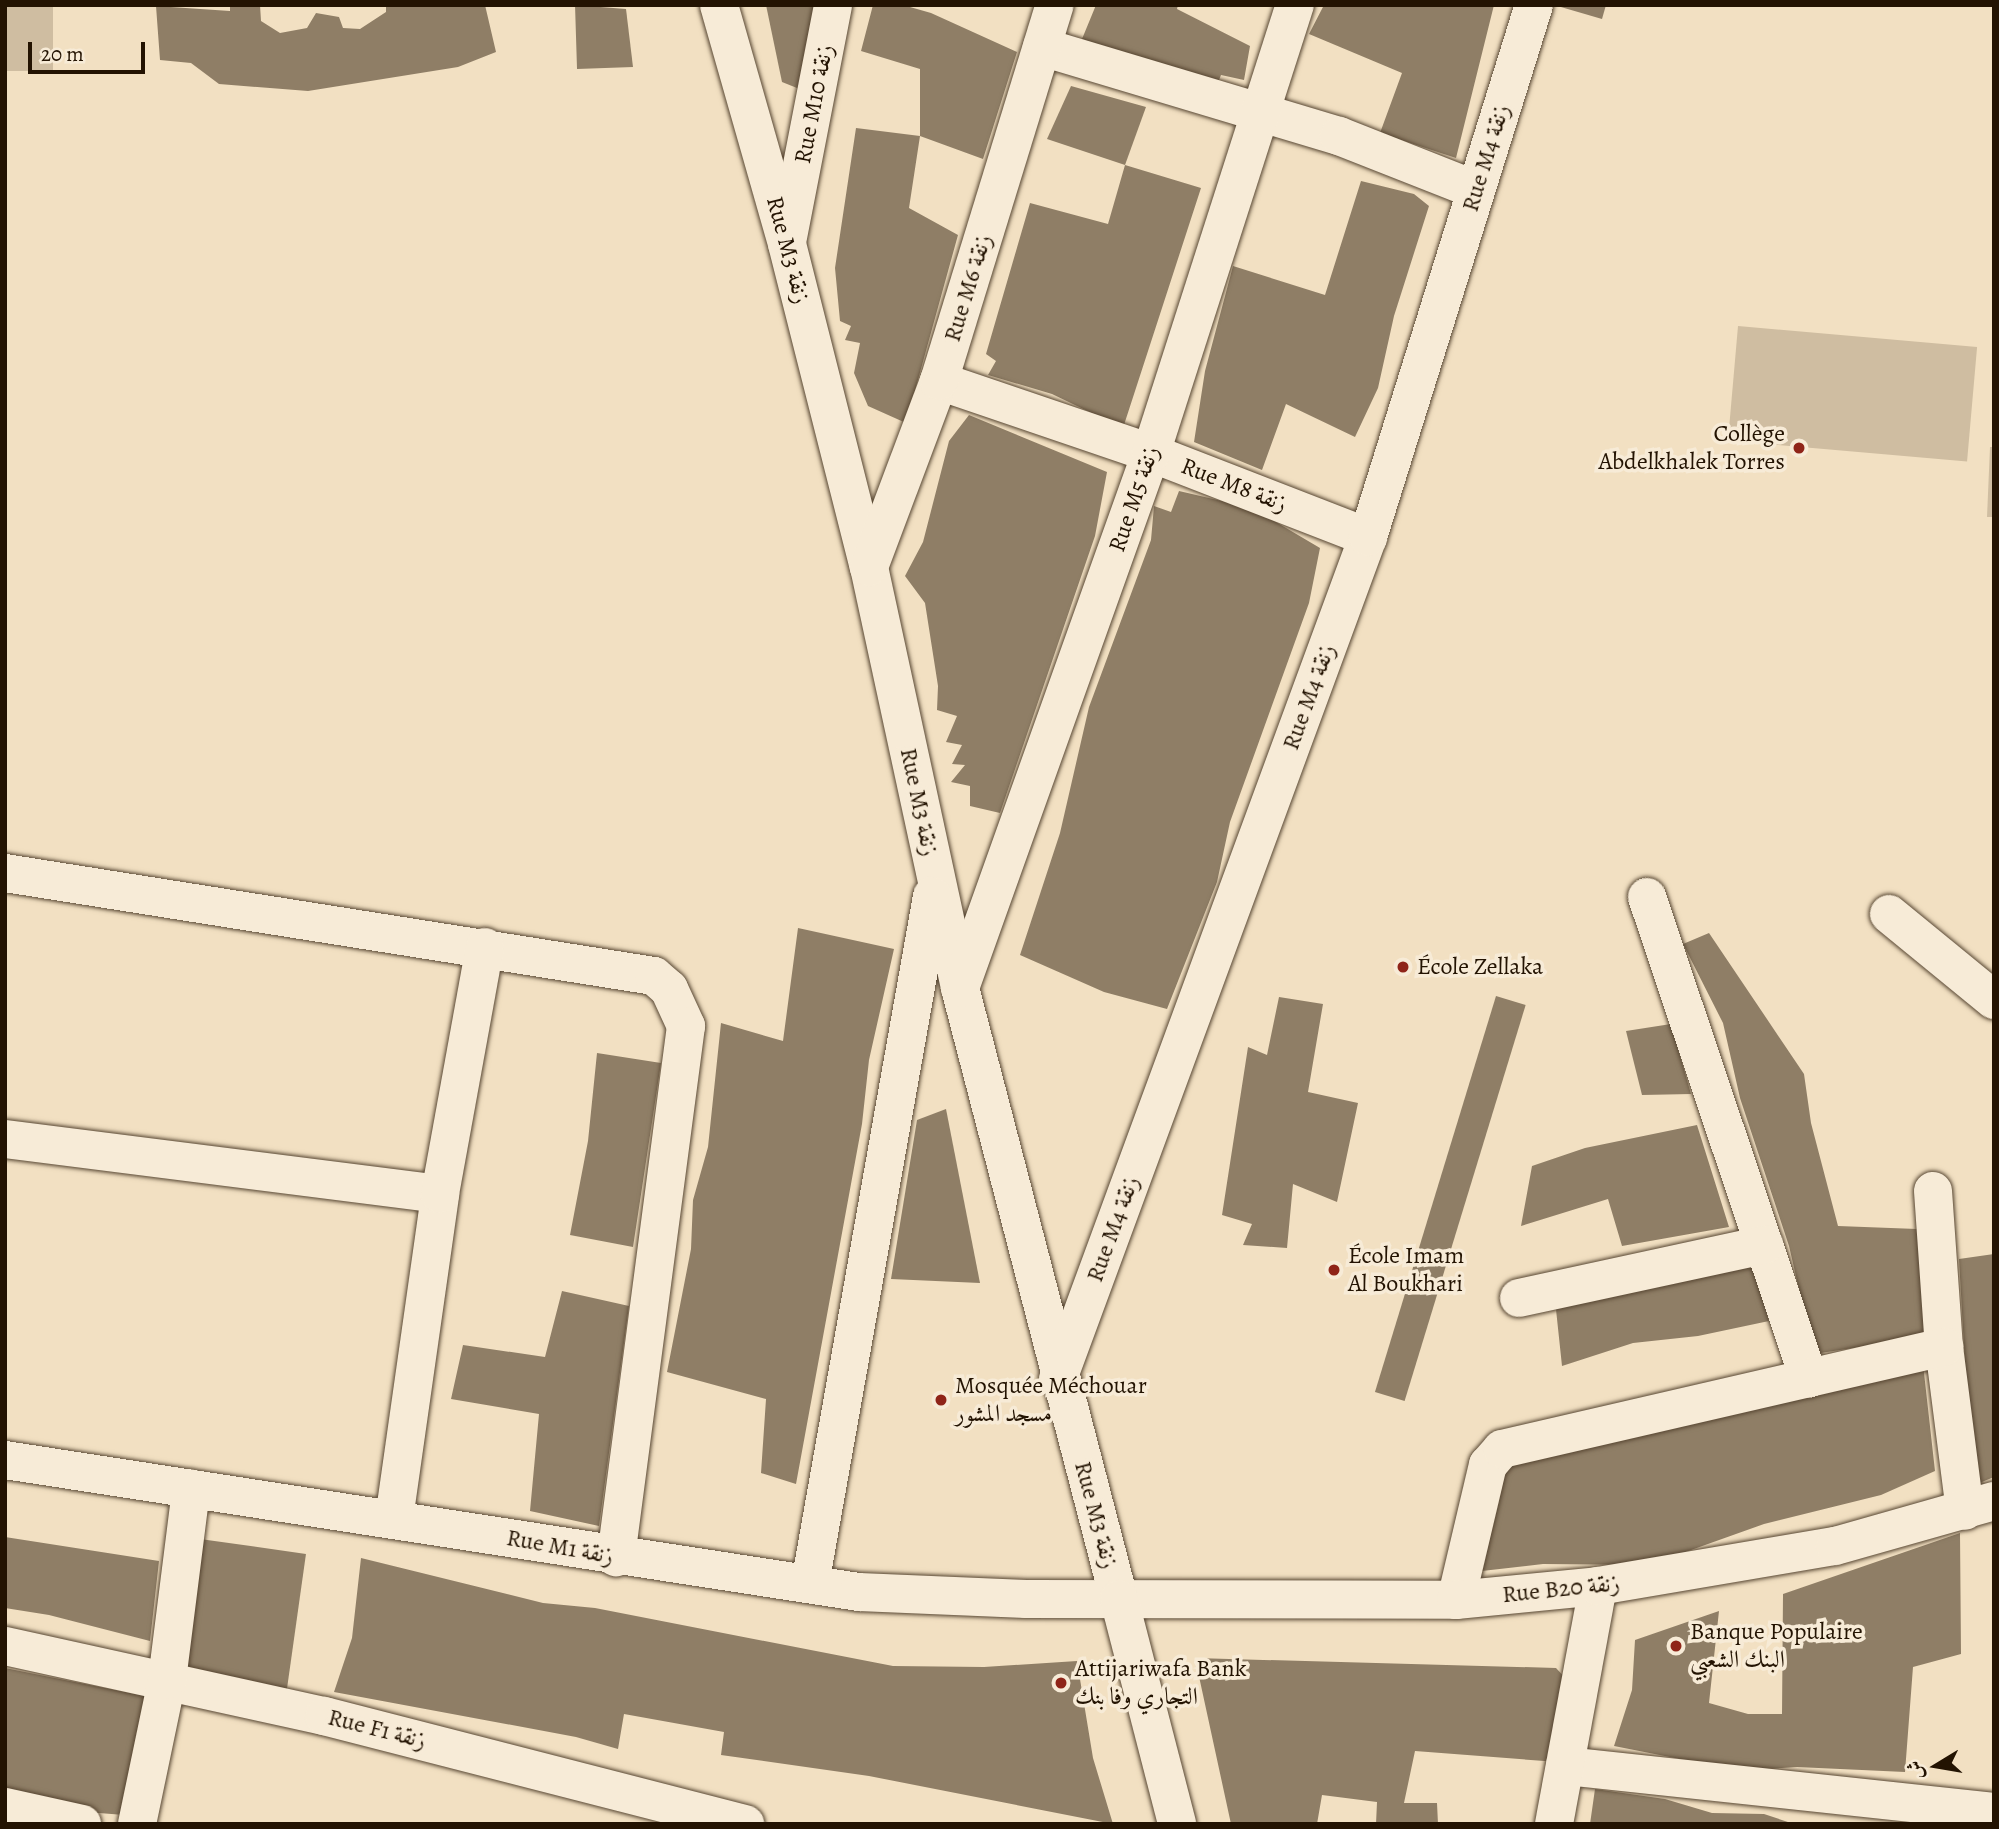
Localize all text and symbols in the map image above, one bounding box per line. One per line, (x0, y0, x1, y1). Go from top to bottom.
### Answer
scale bar (32, 28, 149, 72)
text: 20 m (41, 40, 84, 68)
street label: Rue M10 زنقة (788, 42, 840, 166)
street label: Rue M4 زنقة (1456, 101, 1516, 215)
street label: Rue M3 زنقة (760, 193, 816, 307)
street label: Rue M6 زنقة (938, 231, 998, 345)
place label: Collège Abdelkhalek Torres (1598, 420, 1785, 476)
marker: Collège Abdelkhalek Torres (1791, 440, 1807, 456)
street label: Rue M5 زنقة (1102, 442, 1166, 556)
street label: Rue M8 زنقة (1177, 452, 1291, 518)
street label: Rue M4 زنقة (1277, 640, 1341, 754)
street label: Rue M3 زنقة (894, 745, 944, 859)
place label: École Zellaka (1417, 953, 1543, 981)
marker: École Zellaka (1395, 959, 1411, 975)
street label: Rue M4 زنقة (1081, 1172, 1145, 1286)
place label: École Imam Al Boukhari (1348, 1242, 1464, 1298)
marker: École Imam Al Boukhari (1326, 1262, 1342, 1278)
place label: Mosquée Méchouar مسجد المشور (955, 1372, 1147, 1428)
marker: Mosquée Méchouar مسجد المشور (933, 1392, 949, 1408)
street label: Rue M3 زنقة (1068, 1458, 1124, 1572)
street label: Rue M1 زنقة (504, 1523, 616, 1571)
street label: Rue B20 زنقة (1501, 1569, 1621, 1609)
place label: Banque Populaire البنك الشعبي (1690, 1618, 1863, 1674)
marker: Banque Populaire البنك الشعبي (1668, 1638, 1684, 1654)
place label: Attijariwafa Bank التجاري وفا بنك (1075, 1655, 1247, 1711)
marker: Attijariwafa Bank التجاري وفا بنك (1053, 1675, 1069, 1691)
street label: Rue F1 زنقة (325, 1703, 429, 1755)
north arrow (1901, 1731, 1971, 1801)
text: ش (1901, 1758, 1930, 1782)

